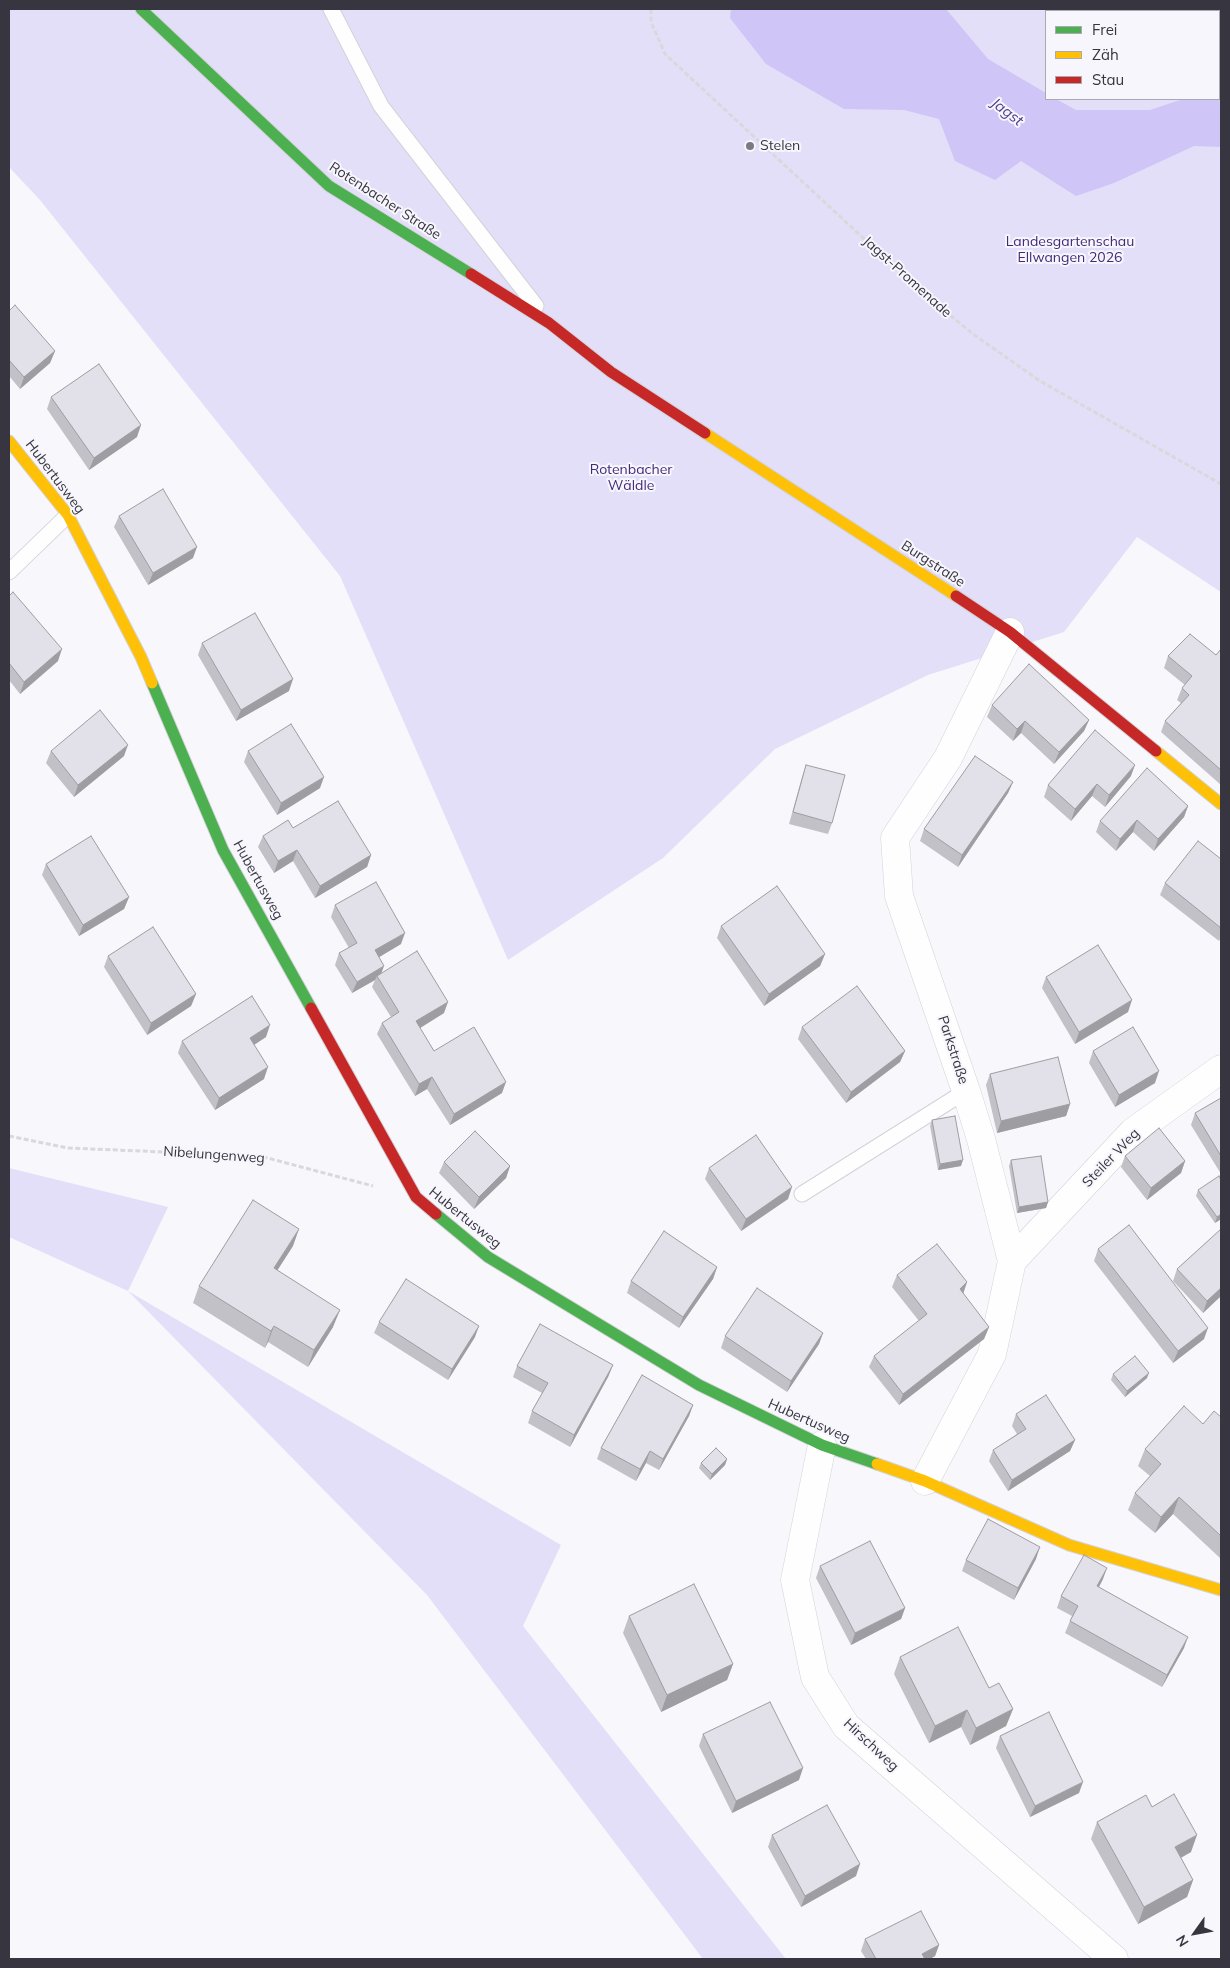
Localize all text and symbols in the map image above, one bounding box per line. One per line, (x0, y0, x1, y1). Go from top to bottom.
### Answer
legend (1045, 10, 1220, 100)
text: Frei (1092, 20, 1117, 39)
text: Zäh (1092, 45, 1119, 64)
text: Stau (1092, 70, 1124, 89)
water label: Jagst (987, 94, 1027, 130)
place label: Stelen (760, 138, 800, 154)
marker: Stelen (744, 140, 756, 152)
street label: Rotenbacher Straße (326, 159, 444, 243)
street label: Jagst-Promenade (859, 233, 955, 321)
park label: Landesgartenschau Ellwangen 2026 (1006, 234, 1134, 266)
street label: Hubertusweg (22, 437, 88, 517)
park label: Rotenbacher Wäldle (590, 462, 672, 494)
street label: Burgstraße (898, 537, 968, 591)
street label: Hubertusweg (229, 837, 287, 923)
street label: Parkstraße (934, 1014, 972, 1086)
street label: Steiler Weg (1079, 1125, 1143, 1191)
street label: Nibelungenweg (163, 1143, 265, 1167)
street label: Hubertusweg (425, 1184, 505, 1252)
street label: Hubertusweg (765, 1395, 853, 1447)
street label: Hirschweg (840, 1715, 902, 1775)
north arrow (1170, 1908, 1220, 1958)
text: N (1172, 1932, 1193, 1950)

